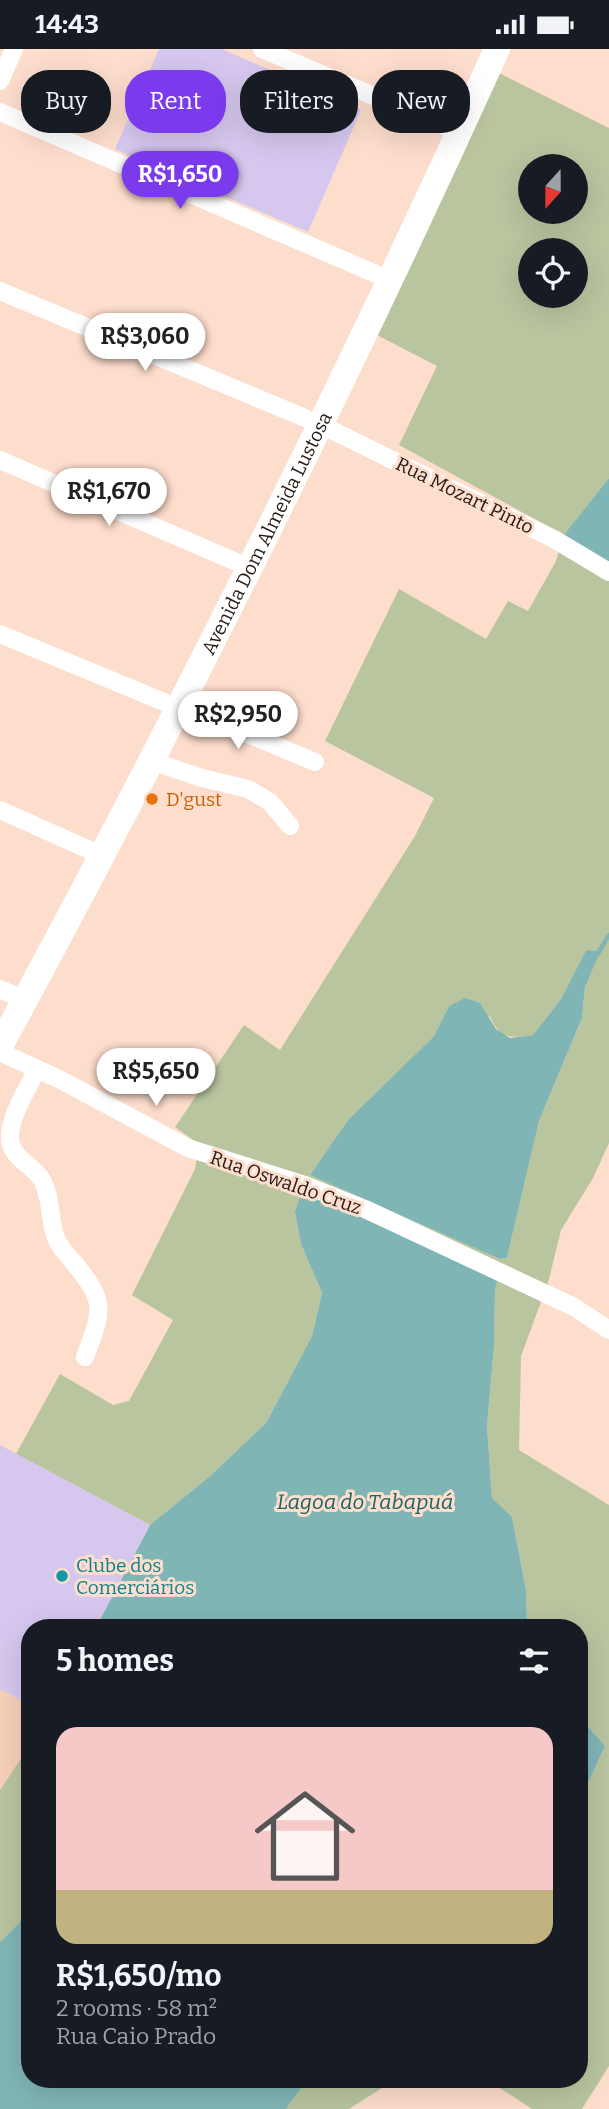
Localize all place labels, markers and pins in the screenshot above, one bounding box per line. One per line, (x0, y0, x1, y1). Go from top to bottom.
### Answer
pin: R$1,650 (115, 151, 245, 211)
pin: R$3,060 (80, 313, 210, 373)
pin: R$1,670 (44, 469, 174, 528)
pin: R$2,950 (173, 691, 303, 751)
place label: D'gust (166, 788, 222, 811)
marker: D'gust (144, 791, 160, 807)
pin: R$5,650 (91, 1049, 221, 1108)
place label: Clube dos Comerciários (76, 1554, 194, 1599)
marker: Clube dos Comerciários (54, 1568, 70, 1584)

